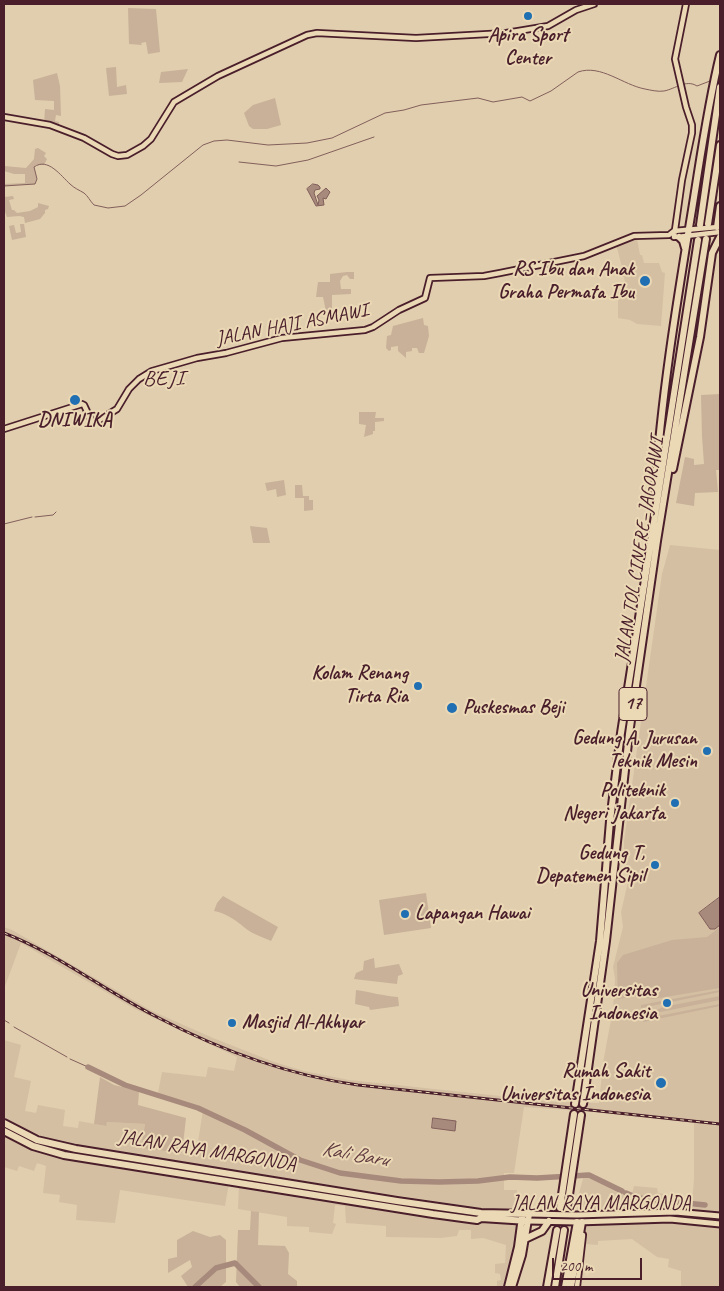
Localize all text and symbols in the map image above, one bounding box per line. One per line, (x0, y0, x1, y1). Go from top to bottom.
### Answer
marker: Apira Sport Center (522, 10, 534, 22)
place label: Apira Sport Center (488, 24, 568, 71)
place label: RS Ibu dan Anak Graha Permata Ibu (498, 258, 634, 305)
marker: RS Ibu dan Anak Graha Permata Ibu (638, 274, 652, 288)
street label: JALAN HAJI ASMAWI (214, 298, 370, 352)
district label: BEJI (142, 366, 186, 392)
marker: DNIWIKA (68, 393, 82, 407)
place label: DNIWIKA (38, 409, 112, 433)
street label: JALAN TOL CINERE–JAGORAWI (610, 435, 670, 665)
place label: Kolam Renang Tirta Ria (312, 662, 408, 709)
marker: Kolam Renang Tirta Ria (412, 680, 424, 692)
road number: 17 (619, 688, 647, 721)
place label: Puskesmas Beji (463, 696, 564, 720)
marker: Puskesmas Beji (445, 701, 459, 715)
place label: Gedung A, Jurusan Teknik Mesin (572, 727, 697, 774)
marker: Gedung A, Jurusan Teknik Mesin (701, 745, 713, 757)
place label: Politeknik Negeri Jakarta (563, 779, 665, 826)
marker: Politeknik Negeri Jakarta (669, 797, 681, 809)
place label: Gedung T, Depatemen Sipil (536, 842, 645, 889)
marker: Gedung T, Depatemen Sipil (649, 859, 661, 871)
place label: Lapangan Hawai (415, 902, 530, 926)
marker: Lapangan Hawai (399, 908, 411, 920)
place label: Universitas Indonesia (580, 979, 657, 1026)
marker: Universitas Indonesia (661, 997, 673, 1009)
place label: Masjid Al-Akhyar (242, 1011, 364, 1035)
marker: Masjid Al-Akhyar (226, 1017, 238, 1029)
place label: Rumah Sakit Universitas Indonesia (500, 1060, 650, 1107)
marker: Rumah Sakit Universitas Indonesia (654, 1076, 668, 1090)
street label: JALAN RAYA MARGONDA (116, 1125, 298, 1177)
water label: Kali Baru (320, 1137, 390, 1173)
street label: JALAN RAYA MARGONDA (511, 1192, 691, 1216)
scale bar (554, 1248, 644, 1280)
text: 200 m (560, 1257, 592, 1276)

